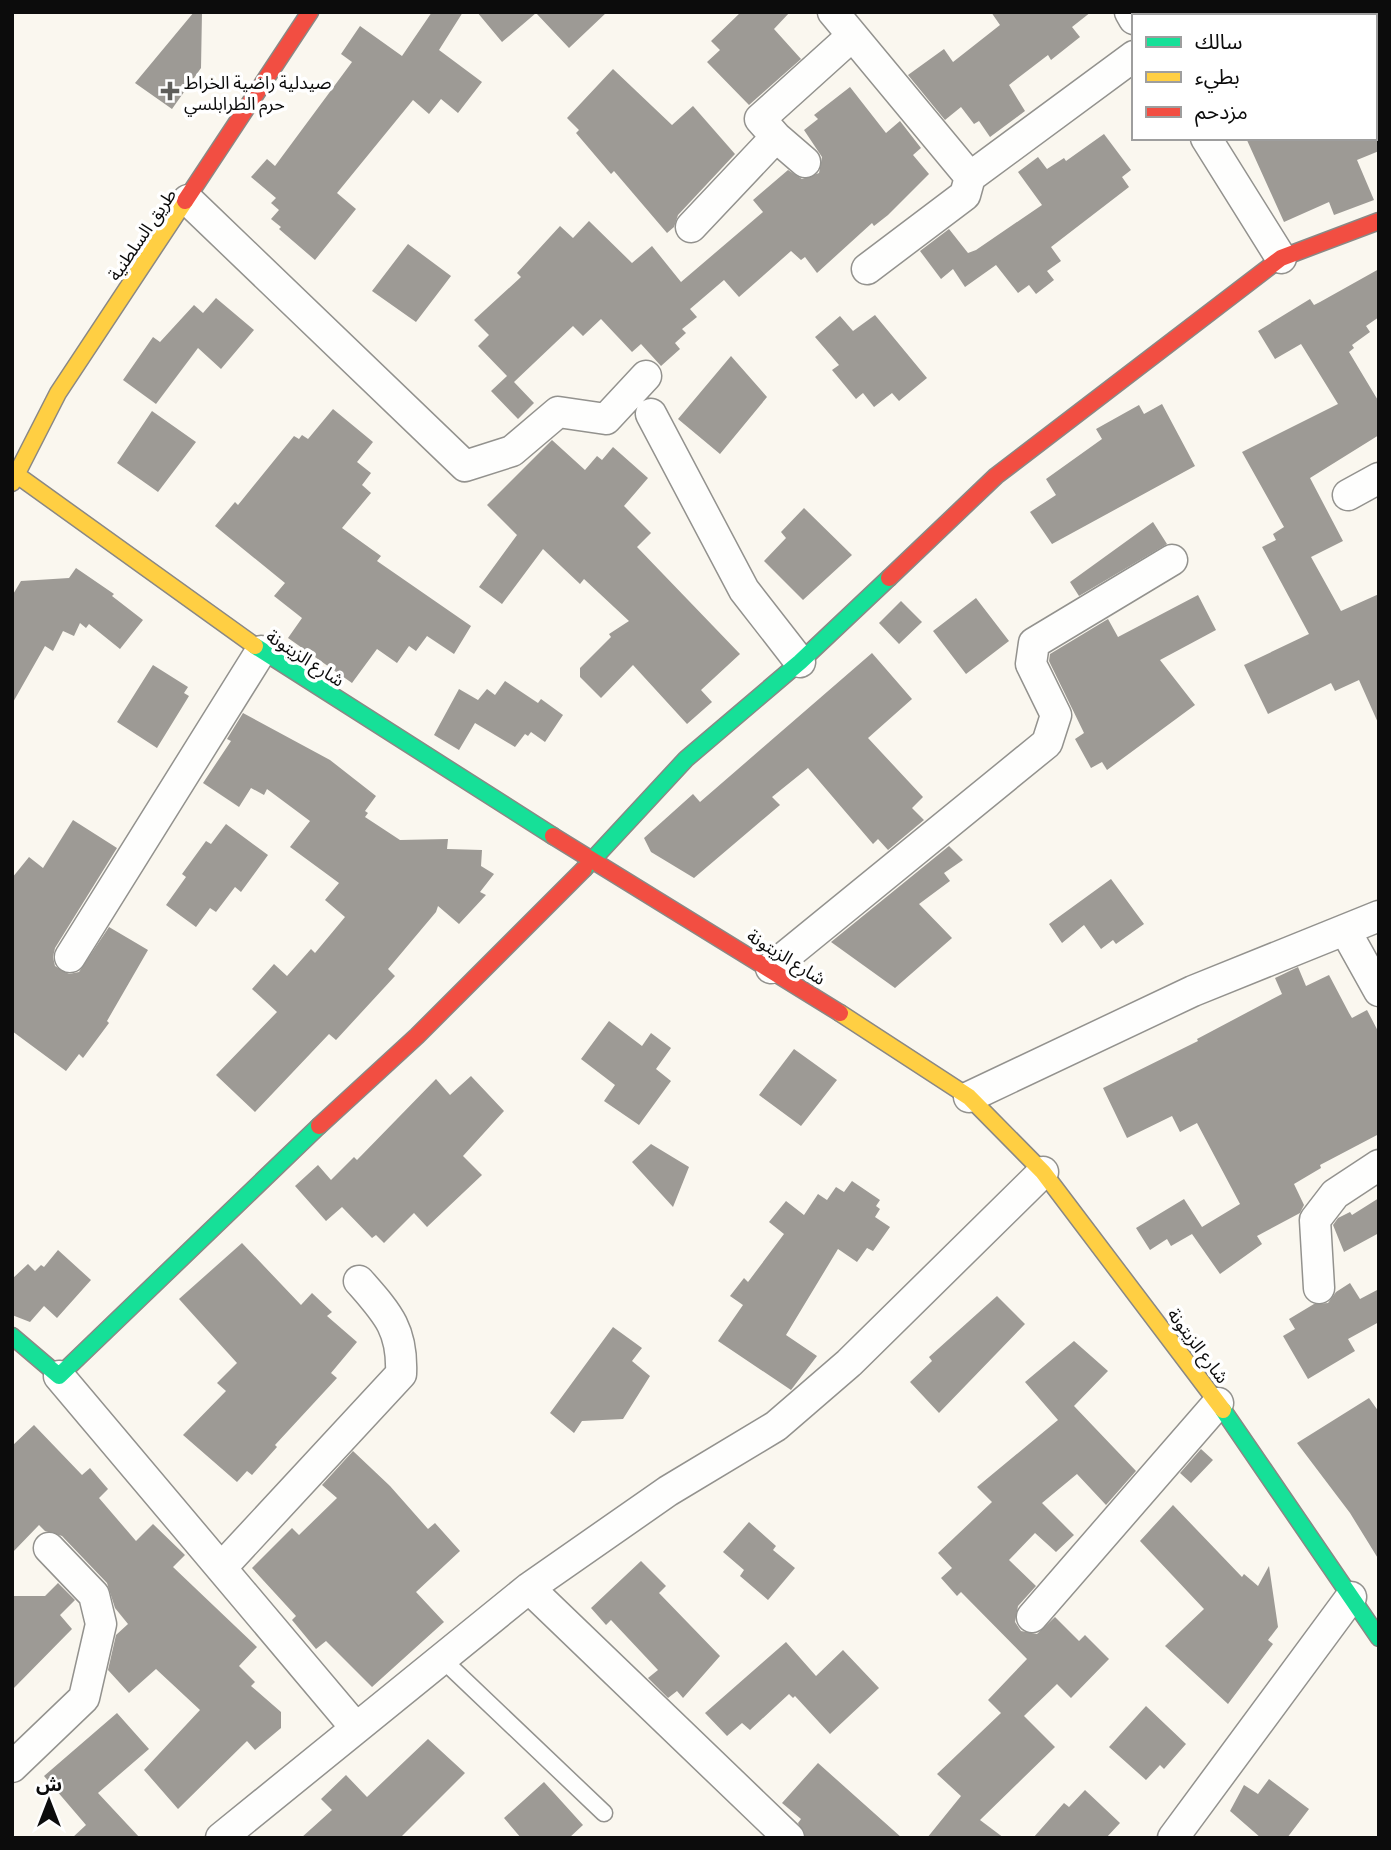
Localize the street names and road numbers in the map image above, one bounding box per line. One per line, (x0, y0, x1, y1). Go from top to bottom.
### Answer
street label: طريق السلطنية (100, 182, 182, 286)
street label: شارع الزيتونة (260, 622, 350, 694)
street label: شارع الزيتونة (741, 921, 832, 993)
street label: شارع الزيتونة (1160, 1302, 1236, 1390)

